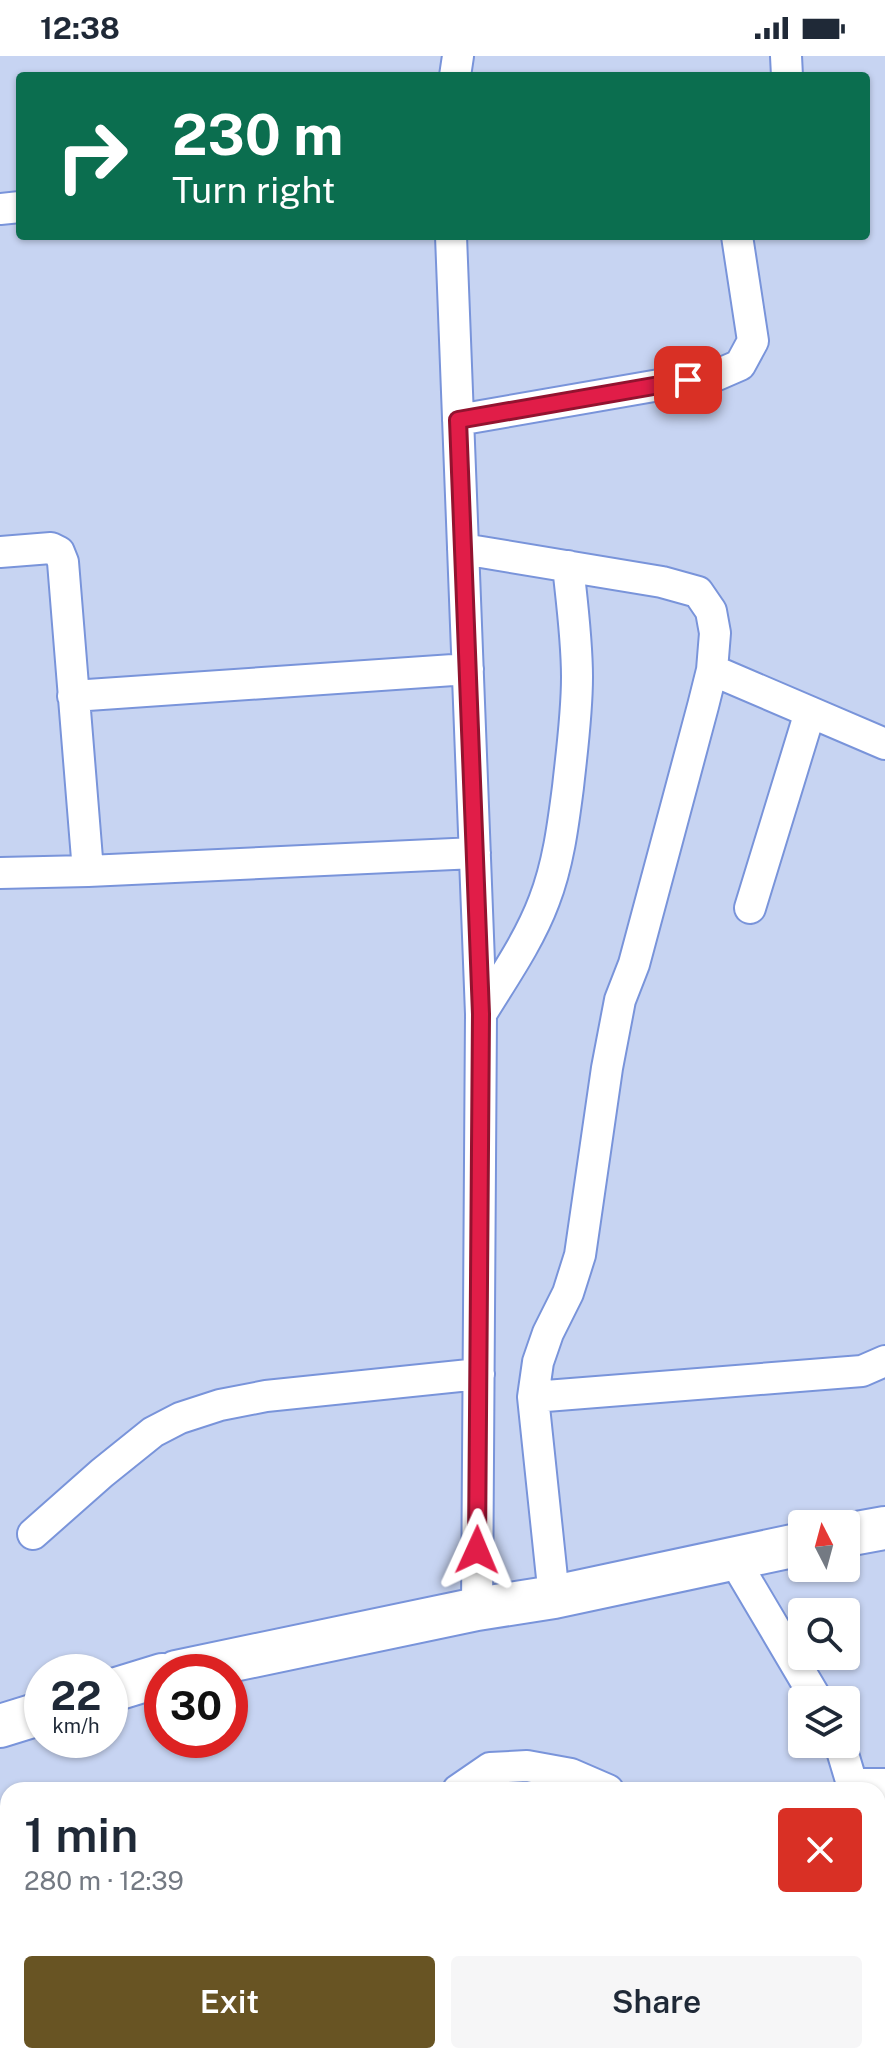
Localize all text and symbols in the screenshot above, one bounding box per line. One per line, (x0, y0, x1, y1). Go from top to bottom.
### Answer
text: 12:38 (40, 10, 120, 46)
text: 230 m (172, 102, 344, 168)
icon: right (40, 104, 144, 208)
text: Turn right (172, 169, 335, 211)
pin (654, 346, 722, 414)
icon: arrive (666, 358, 710, 402)
position arrow (435, 1508, 519, 1592)
north arrow (788, 1510, 860, 1582)
map controls (788, 1510, 860, 1758)
button: search (788, 1598, 860, 1670)
speed limit sign: 30 (144, 1654, 248, 1758)
text: 22 (51, 1672, 101, 1719)
button: layers (788, 1686, 860, 1758)
text: km/h (52, 1714, 100, 1738)
text: 1 min (24, 1806, 138, 1863)
button: close (778, 1808, 862, 1892)
text: 280 m · 12:39 (24, 1865, 184, 1896)
button: Exit (24, 1956, 435, 2048)
button: Share (451, 1956, 862, 2048)

